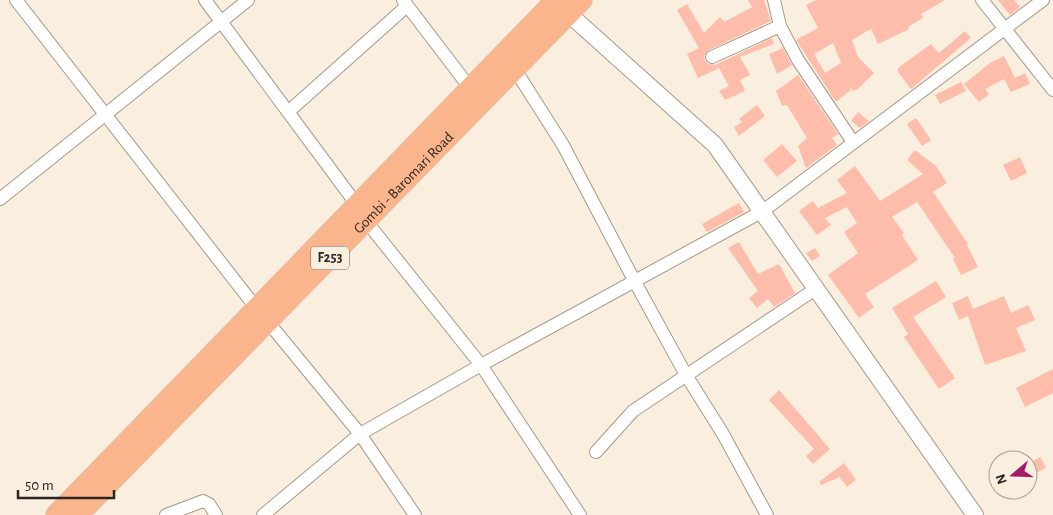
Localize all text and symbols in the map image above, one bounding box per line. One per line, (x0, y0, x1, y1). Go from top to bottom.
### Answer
street label: Gombi - Baromari Road (351, 129, 456, 236)
road number: F253 (311, 247, 349, 270)
north arrow (988, 450, 1038, 500)
scale bar (18, 468, 114, 500)
text: N (993, 472, 1010, 486)
text: 50 m (25, 478, 54, 493)

